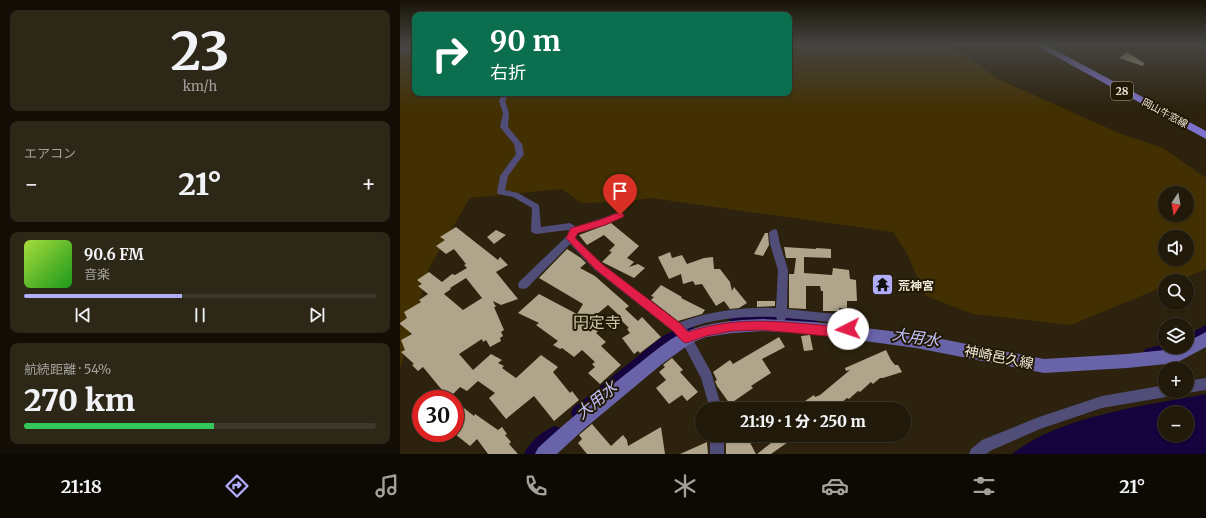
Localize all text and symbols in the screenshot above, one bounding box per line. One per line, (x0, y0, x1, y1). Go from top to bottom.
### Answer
text: 23 (170, 19, 230, 84)
text: 90 m (490, 23, 561, 59)
icon: right (424, 28, 476, 80)
text: 右折 (490, 61, 526, 84)
text: km/h (183, 78, 217, 95)
road number: 28 (1111, 82, 1133, 100)
street label: 岡山牛窓線 (1140, 96, 1190, 130)
text: エアコン (24, 145, 76, 162)
text: 21° (178, 165, 222, 203)
text: − (24, 170, 39, 198)
text: + (361, 170, 376, 198)
pin (603, 174, 637, 215)
icon: arrive (609, 180, 631, 202)
north arrow (1158, 186, 1194, 222)
map controls (1158, 186, 1194, 442)
button: sound (1158, 230, 1194, 266)
text: 90.6 FM (84, 245, 144, 264)
text: 音楽 (84, 266, 110, 283)
temple icon: 荒神宮 (869, 272, 895, 298)
button: search (1158, 274, 1194, 310)
place label: 荒神宮 (898, 278, 934, 293)
icon: previous (72, 304, 94, 326)
icon: pause (189, 304, 211, 326)
icon: next (306, 304, 328, 326)
position arrow (827, 308, 869, 350)
district label: 円定寺 (573, 312, 621, 332)
button: layers (1158, 318, 1194, 354)
water label: 大用水 (891, 324, 943, 351)
street label: 神崎邑久線 (963, 341, 1035, 373)
text: 航続距離 · 54% (24, 361, 111, 378)
button: + (1158, 362, 1194, 398)
water label: 大用水 (571, 376, 622, 423)
text: 270 km (24, 381, 135, 419)
speed limit sign: 30 (412, 390, 464, 442)
button: − (1158, 406, 1194, 442)
text: 21:19 · 1 分 · 250 m (740, 412, 866, 431)
icon: directions (223, 472, 251, 500)
icon: music (373, 472, 401, 500)
icon: phone (522, 472, 550, 500)
icon: climate (671, 472, 699, 500)
icon: car (821, 472, 849, 500)
icon: filters (970, 472, 998, 500)
text: 21:18 (61, 475, 102, 498)
text: 21° (1119, 475, 1145, 498)

